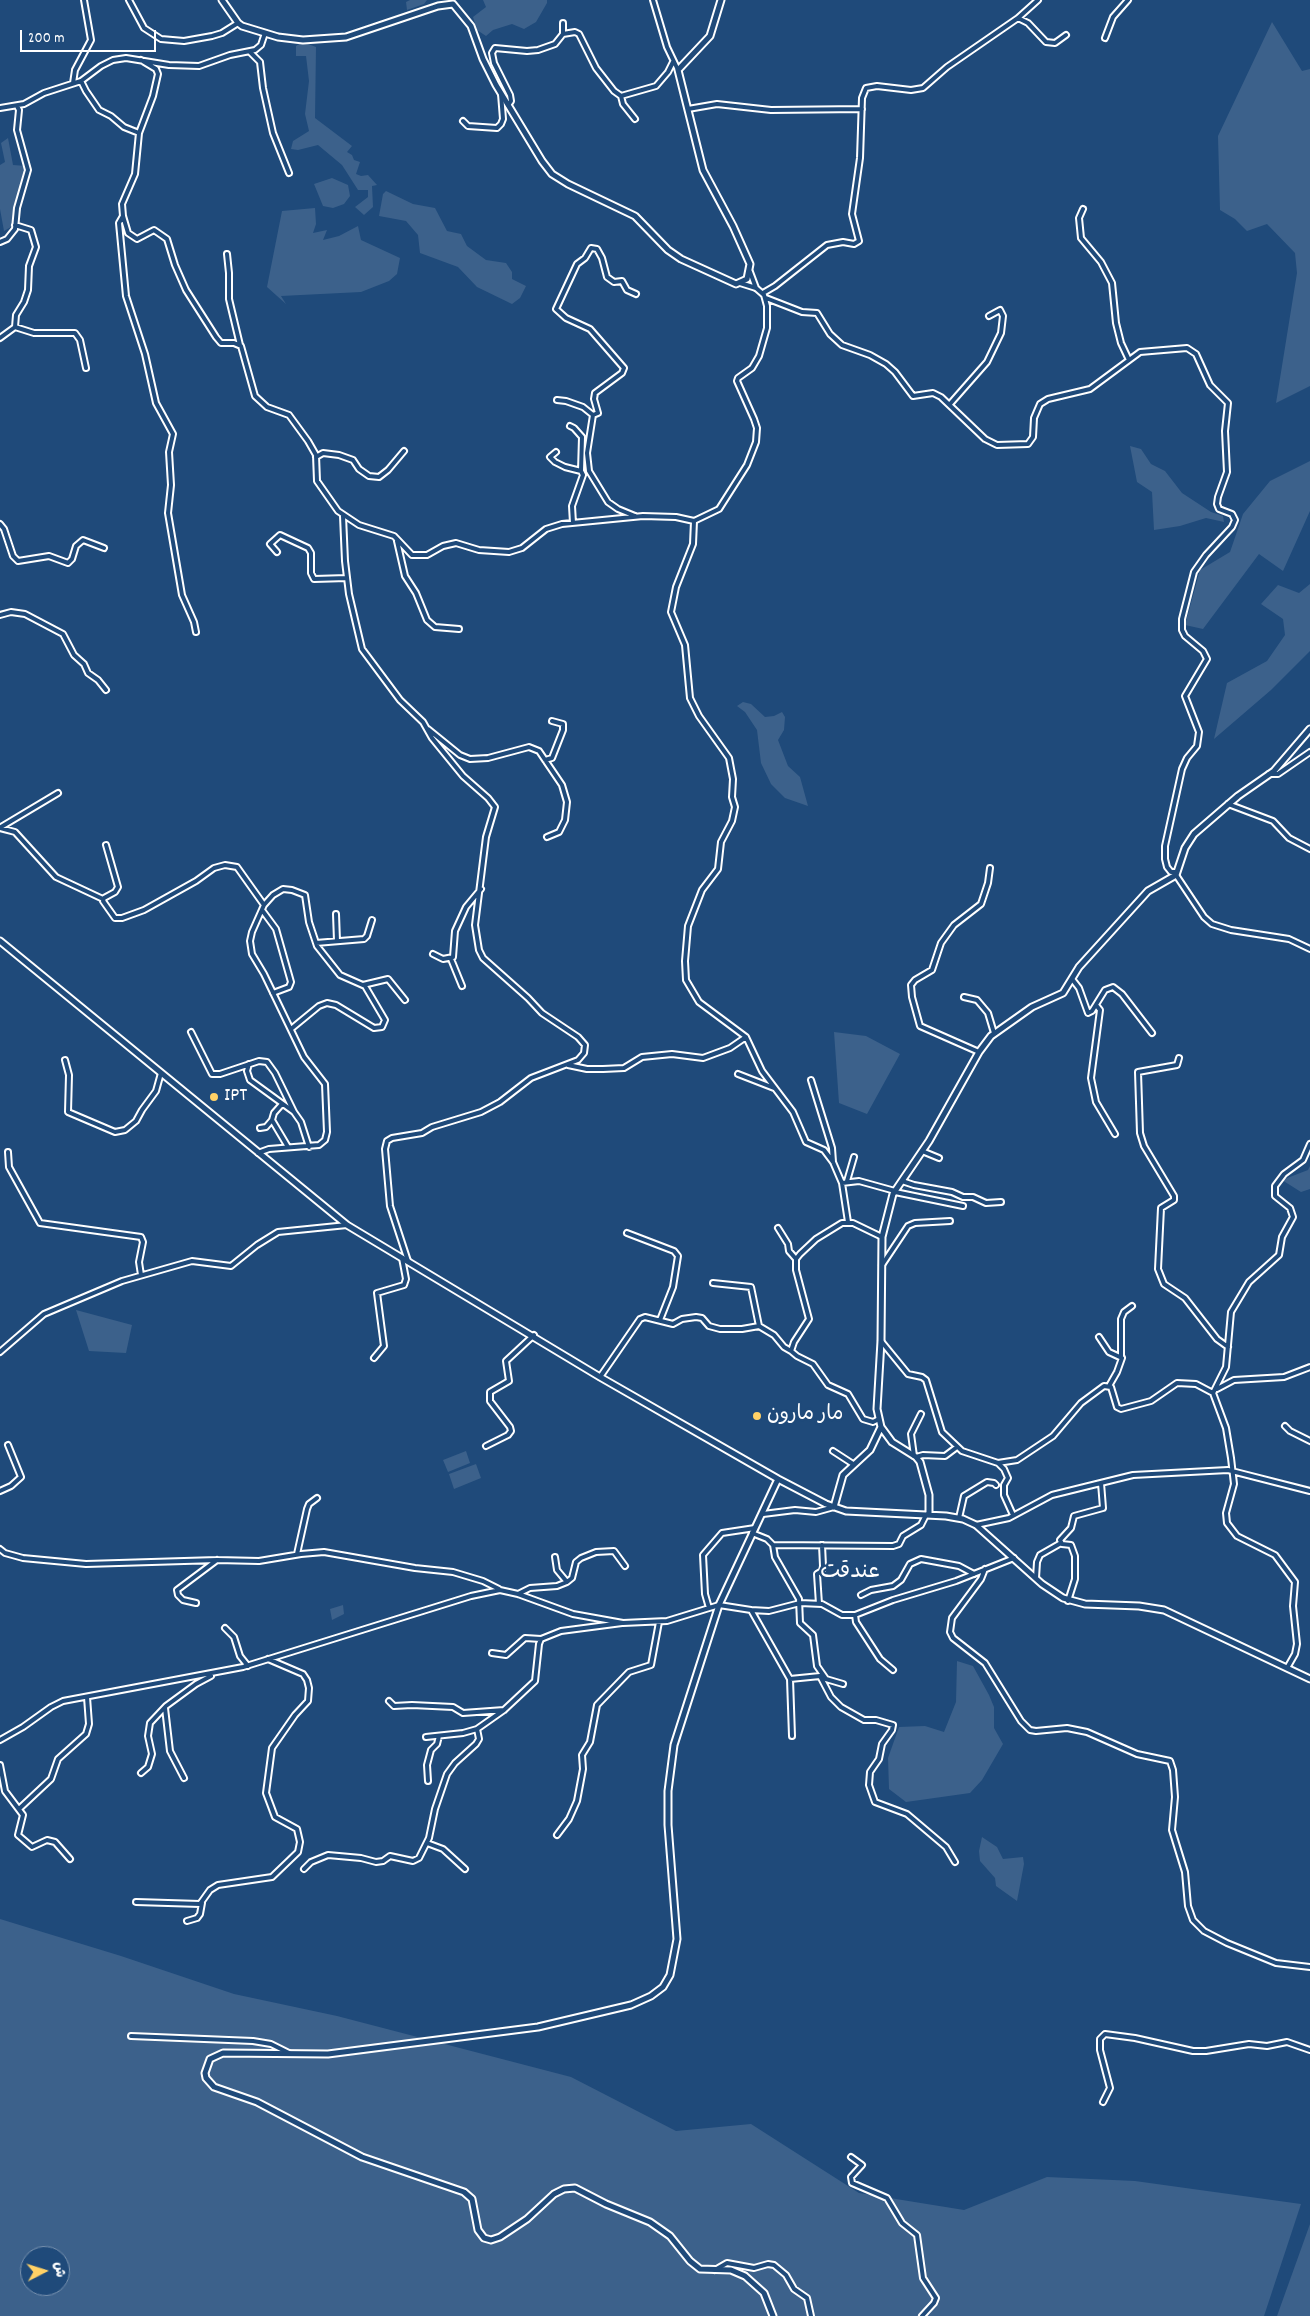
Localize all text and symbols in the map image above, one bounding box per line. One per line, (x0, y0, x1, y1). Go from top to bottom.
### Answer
scale bar (22, 20, 159, 52)
text: 200 m (28, 28, 65, 50)
place label: IPT (224, 1085, 247, 1109)
marker: IPT (208, 1091, 220, 1103)
place label: مار مارون (767, 1404, 843, 1428)
marker: مار مارون (751, 1410, 763, 1422)
district label: عندقت (820, 1561, 880, 1587)
north arrow (20, 2246, 70, 2296)
text: ش (48, 2261, 70, 2278)

